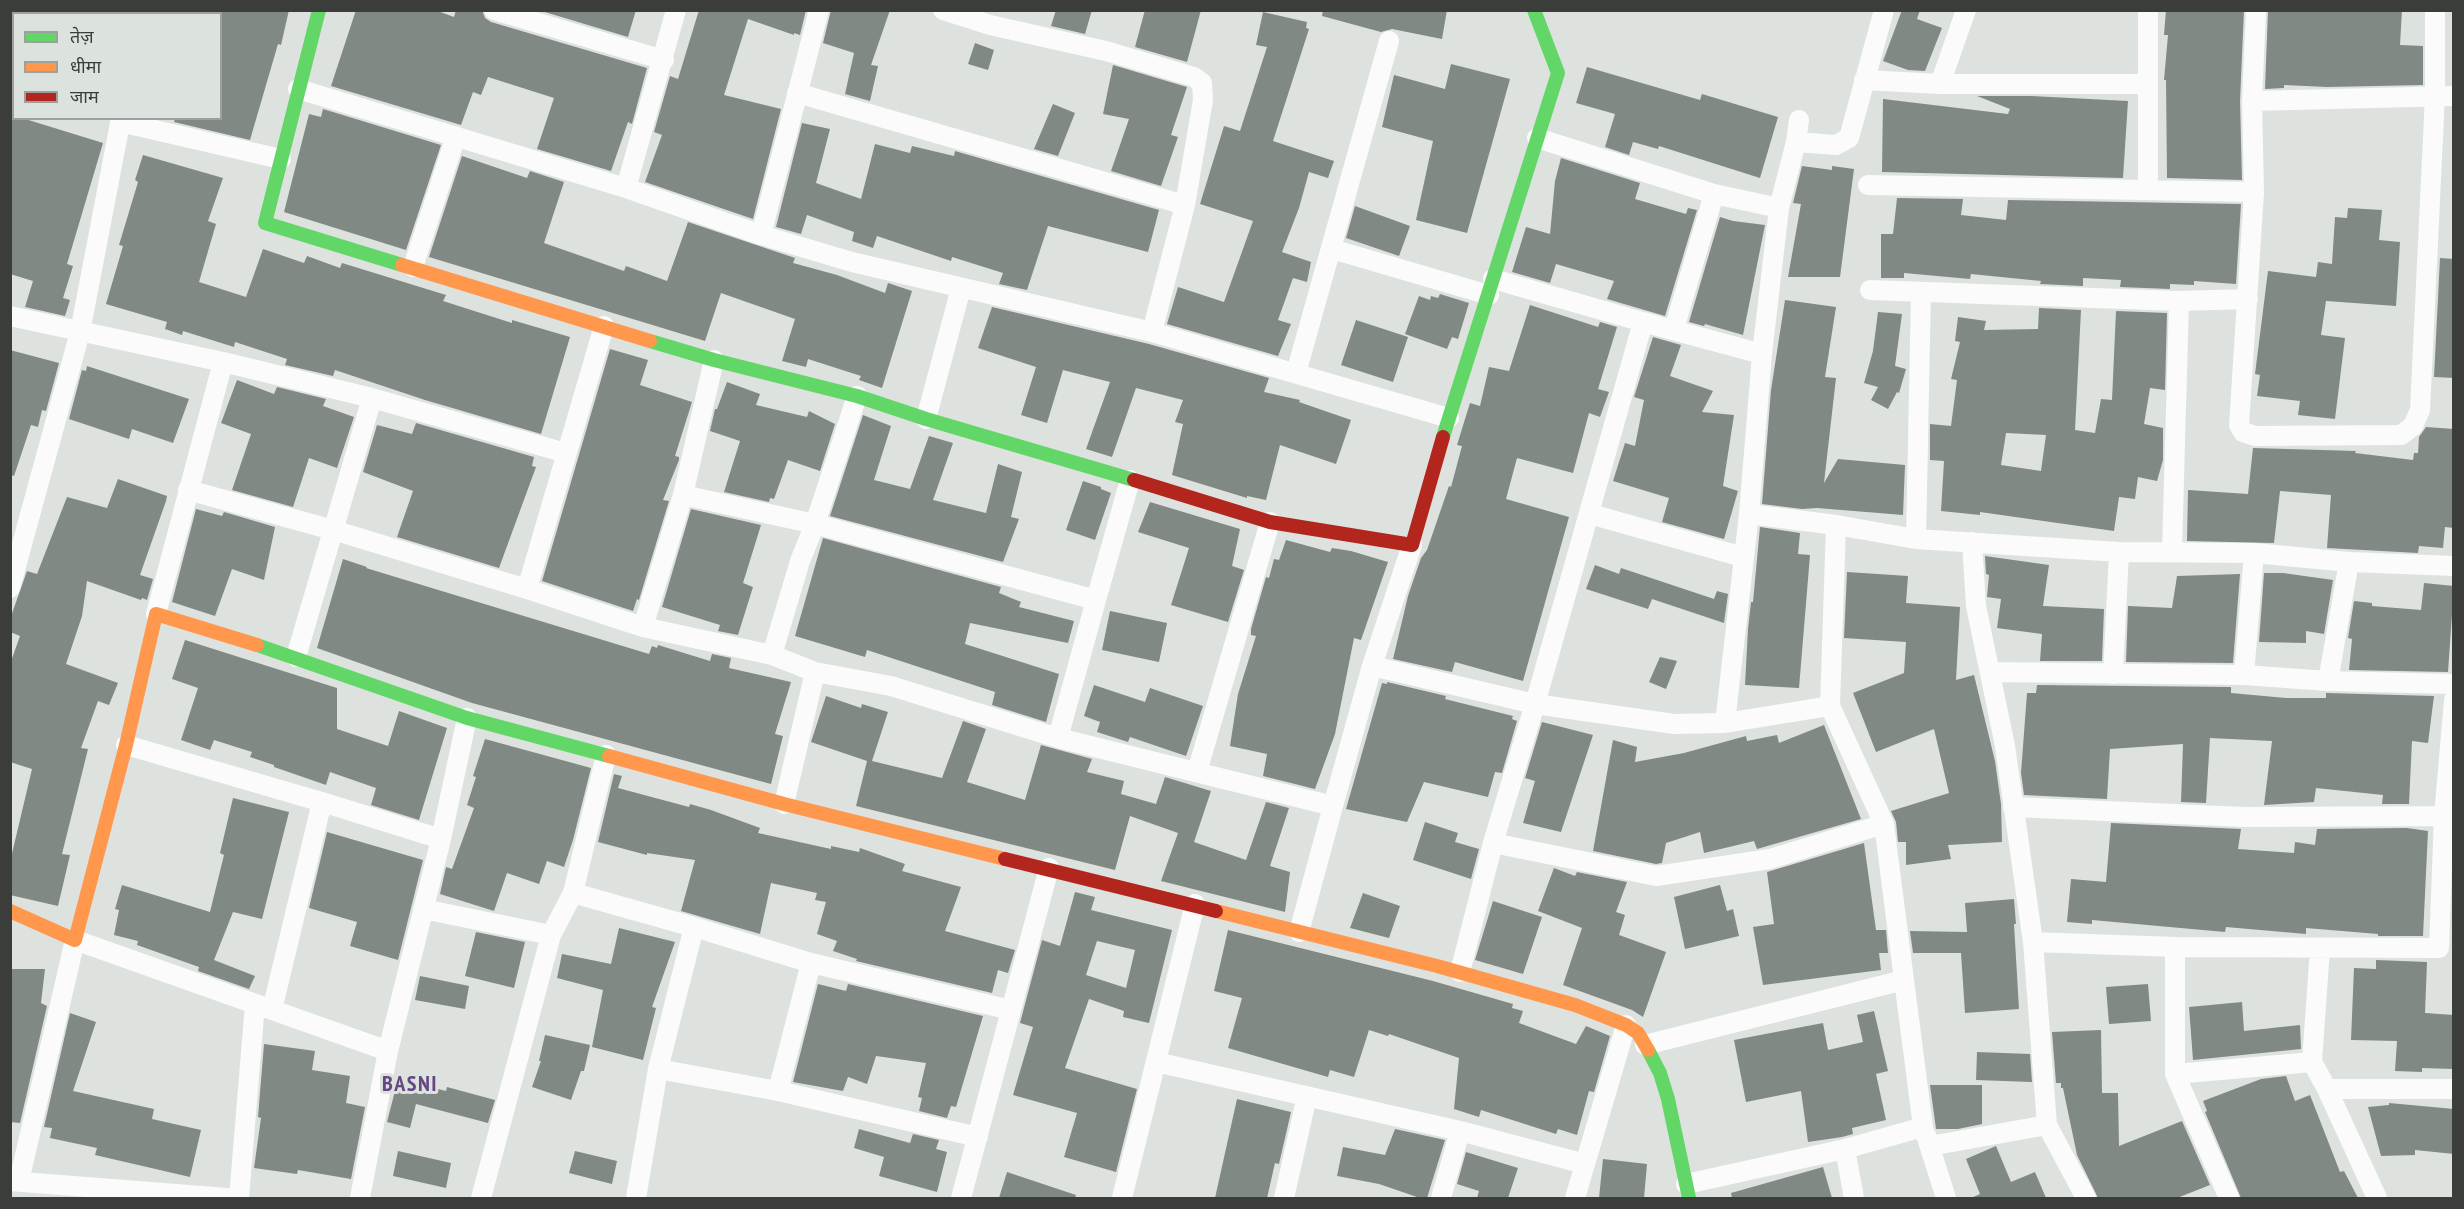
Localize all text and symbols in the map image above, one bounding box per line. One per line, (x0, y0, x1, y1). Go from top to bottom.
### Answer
legend (12, 12, 222, 120)
text: तेज़ (70, 25, 94, 48)
text: धीमा (70, 55, 101, 78)
text: जाम (70, 85, 99, 108)
district label: BASNI (382, 1072, 438, 1098)

